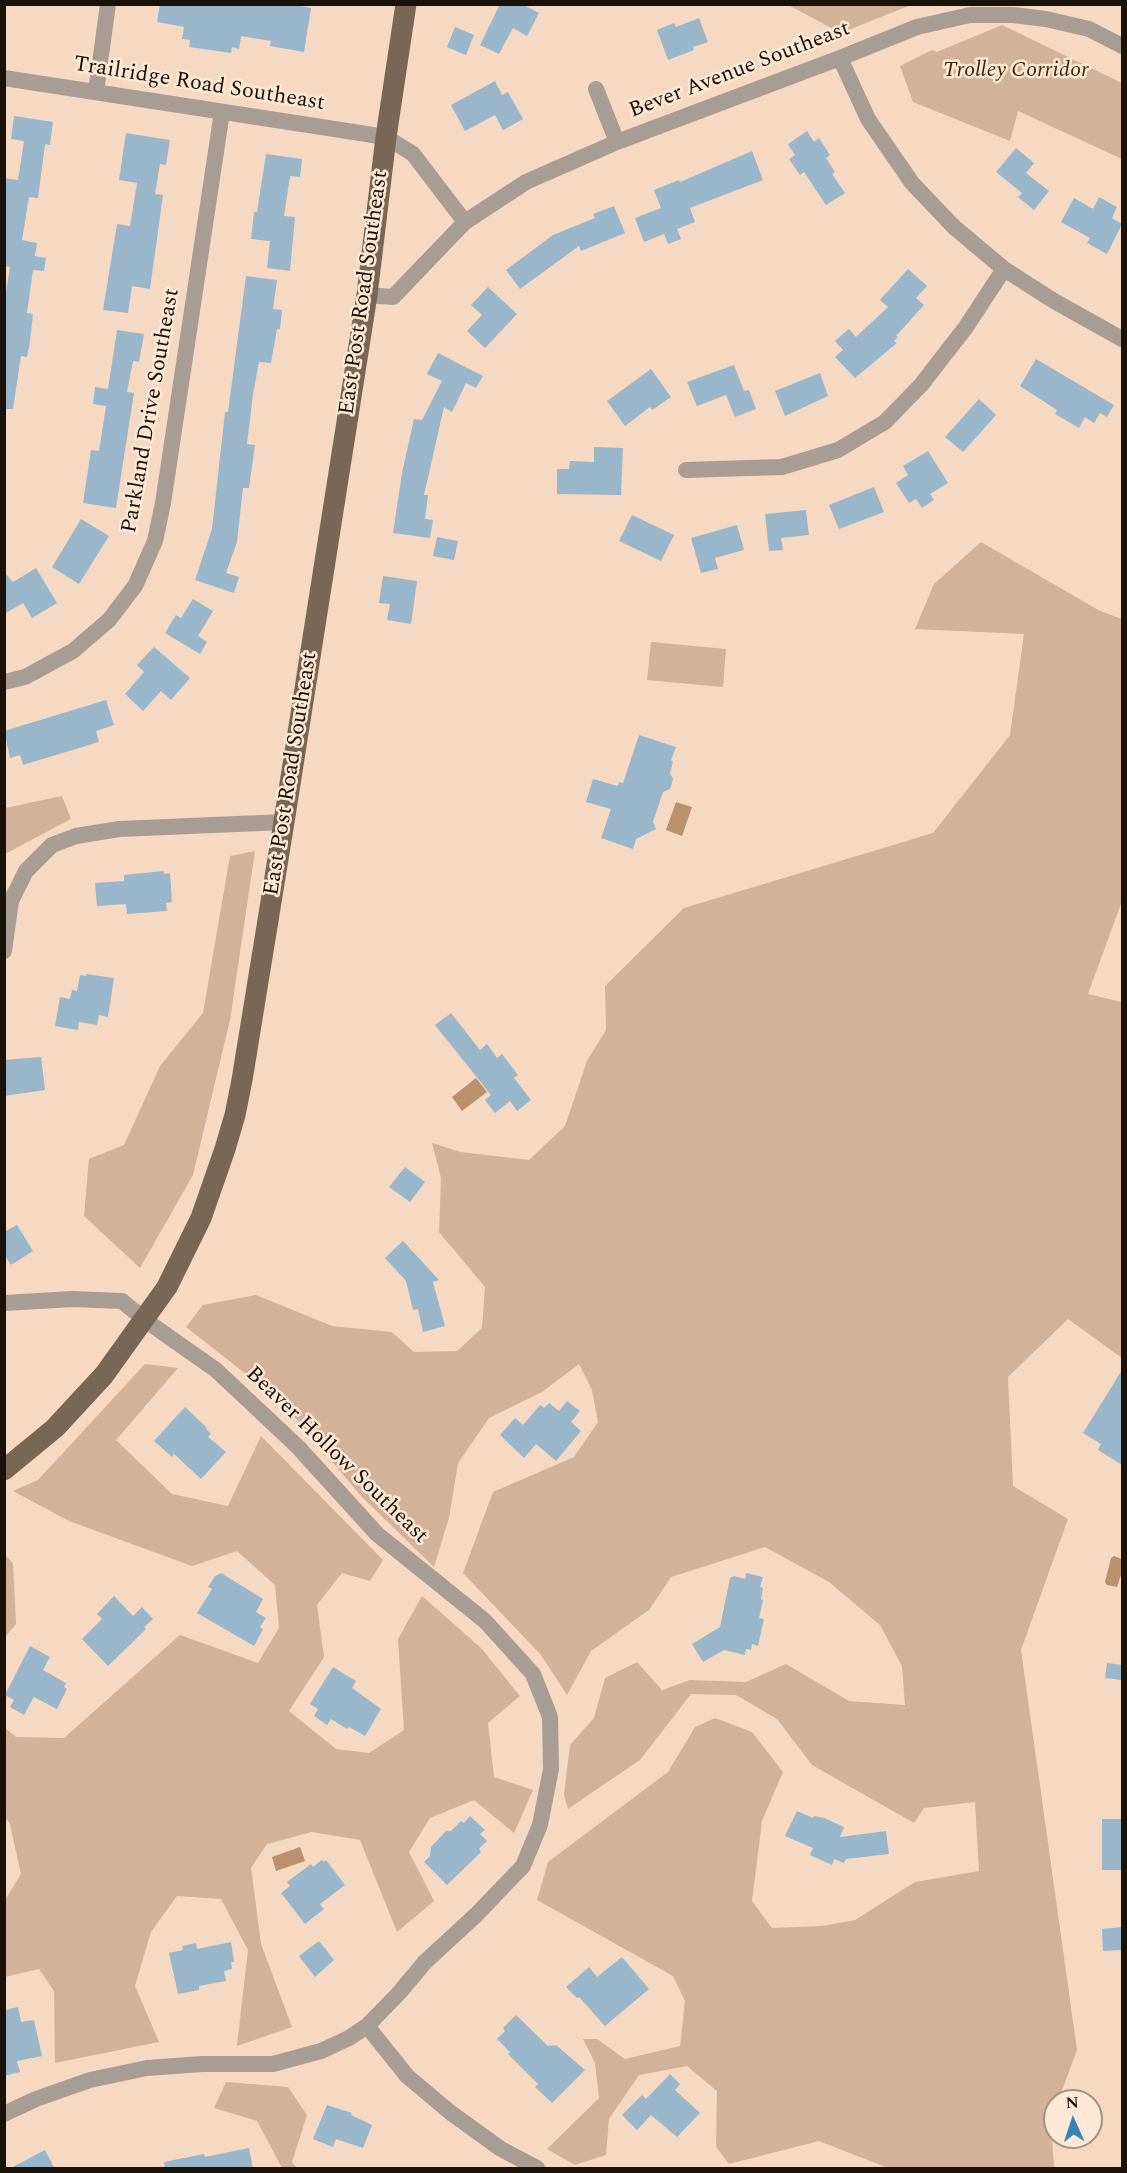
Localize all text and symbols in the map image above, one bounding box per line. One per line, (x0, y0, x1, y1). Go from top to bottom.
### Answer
street label: Bever Avenue Southeast (626, 17, 854, 125)
street label: Trailridge Road Southeast (72, 52, 326, 118)
park label: Trolley Corridor (943, 59, 1089, 85)
street label: East Post Road Southeast (335, 169, 395, 417)
street label: Parkland Drive Southeast (117, 287, 187, 535)
street label: East Post Road Southeast (260, 650, 324, 898)
street label: Beaver Hollow Southeast (239, 1362, 433, 1550)
north arrow (1043, 2089, 1103, 2149)
text: N (1065, 2091, 1079, 2115)

